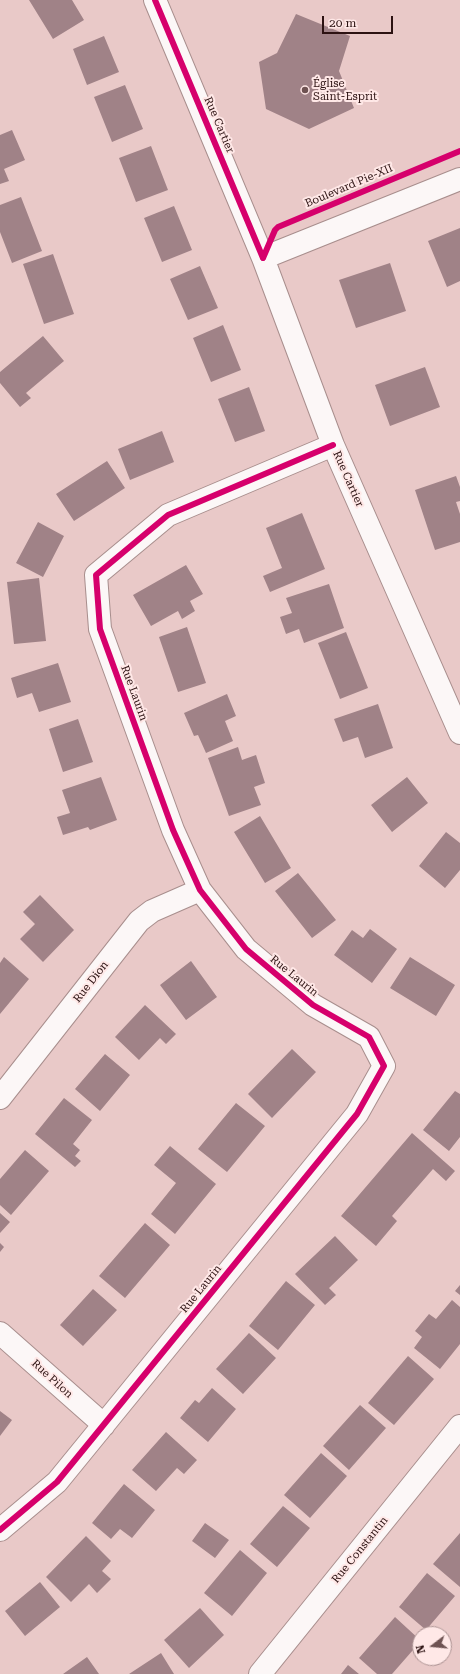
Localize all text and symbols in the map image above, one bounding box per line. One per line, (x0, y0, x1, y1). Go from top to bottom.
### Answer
scale bar (324, 8, 395, 34)
text: 20 m (329, 16, 356, 30)
place label: Église Saint-Esprit (313, 77, 377, 103)
marker: Église Saint-Esprit (300, 85, 310, 95)
street label: Rue Cartier (201, 95, 237, 155)
street label: Boulevard Pie-XII (303, 162, 395, 210)
street label: Rue Cartier (330, 449, 366, 509)
street label: Rue Laurin (118, 664, 150, 722)
street label: Rue Laurin (267, 953, 321, 999)
street label: Rue Dion (71, 959, 111, 1005)
street label: Rue Laurin (178, 1262, 224, 1316)
street label: Rue Pilon (29, 1357, 75, 1401)
street label: Rue Constantin (329, 1514, 391, 1586)
north arrow (412, 1626, 452, 1666)
text: N (414, 1643, 428, 1655)

